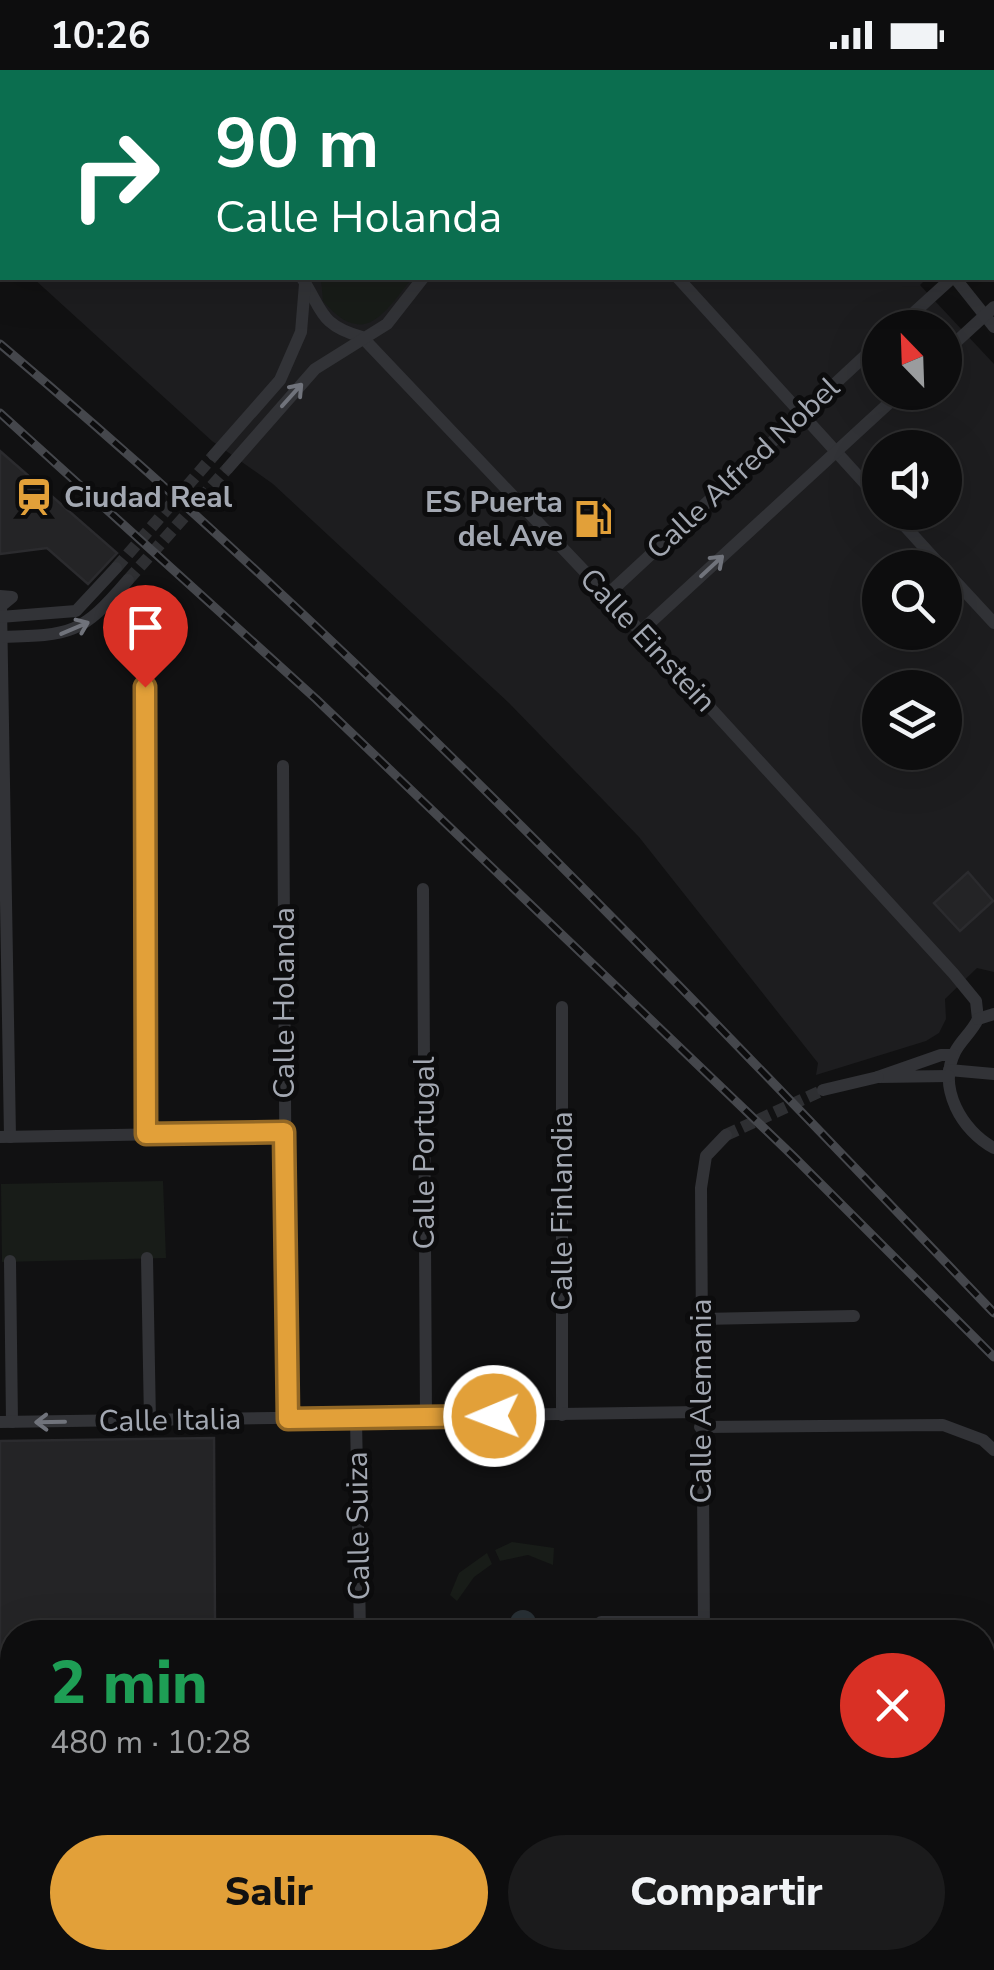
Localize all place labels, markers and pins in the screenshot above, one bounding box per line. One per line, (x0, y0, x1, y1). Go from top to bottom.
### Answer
station icon: Ciudad Real (13, 476, 55, 518)
place label: Ciudad Real (64, 477, 233, 518)
place label: ES Puerta del Ave (425, 482, 563, 557)
fuel station icon: ES Puerta del Ave (572, 498, 614, 540)
pin (103, 585, 188, 688)

